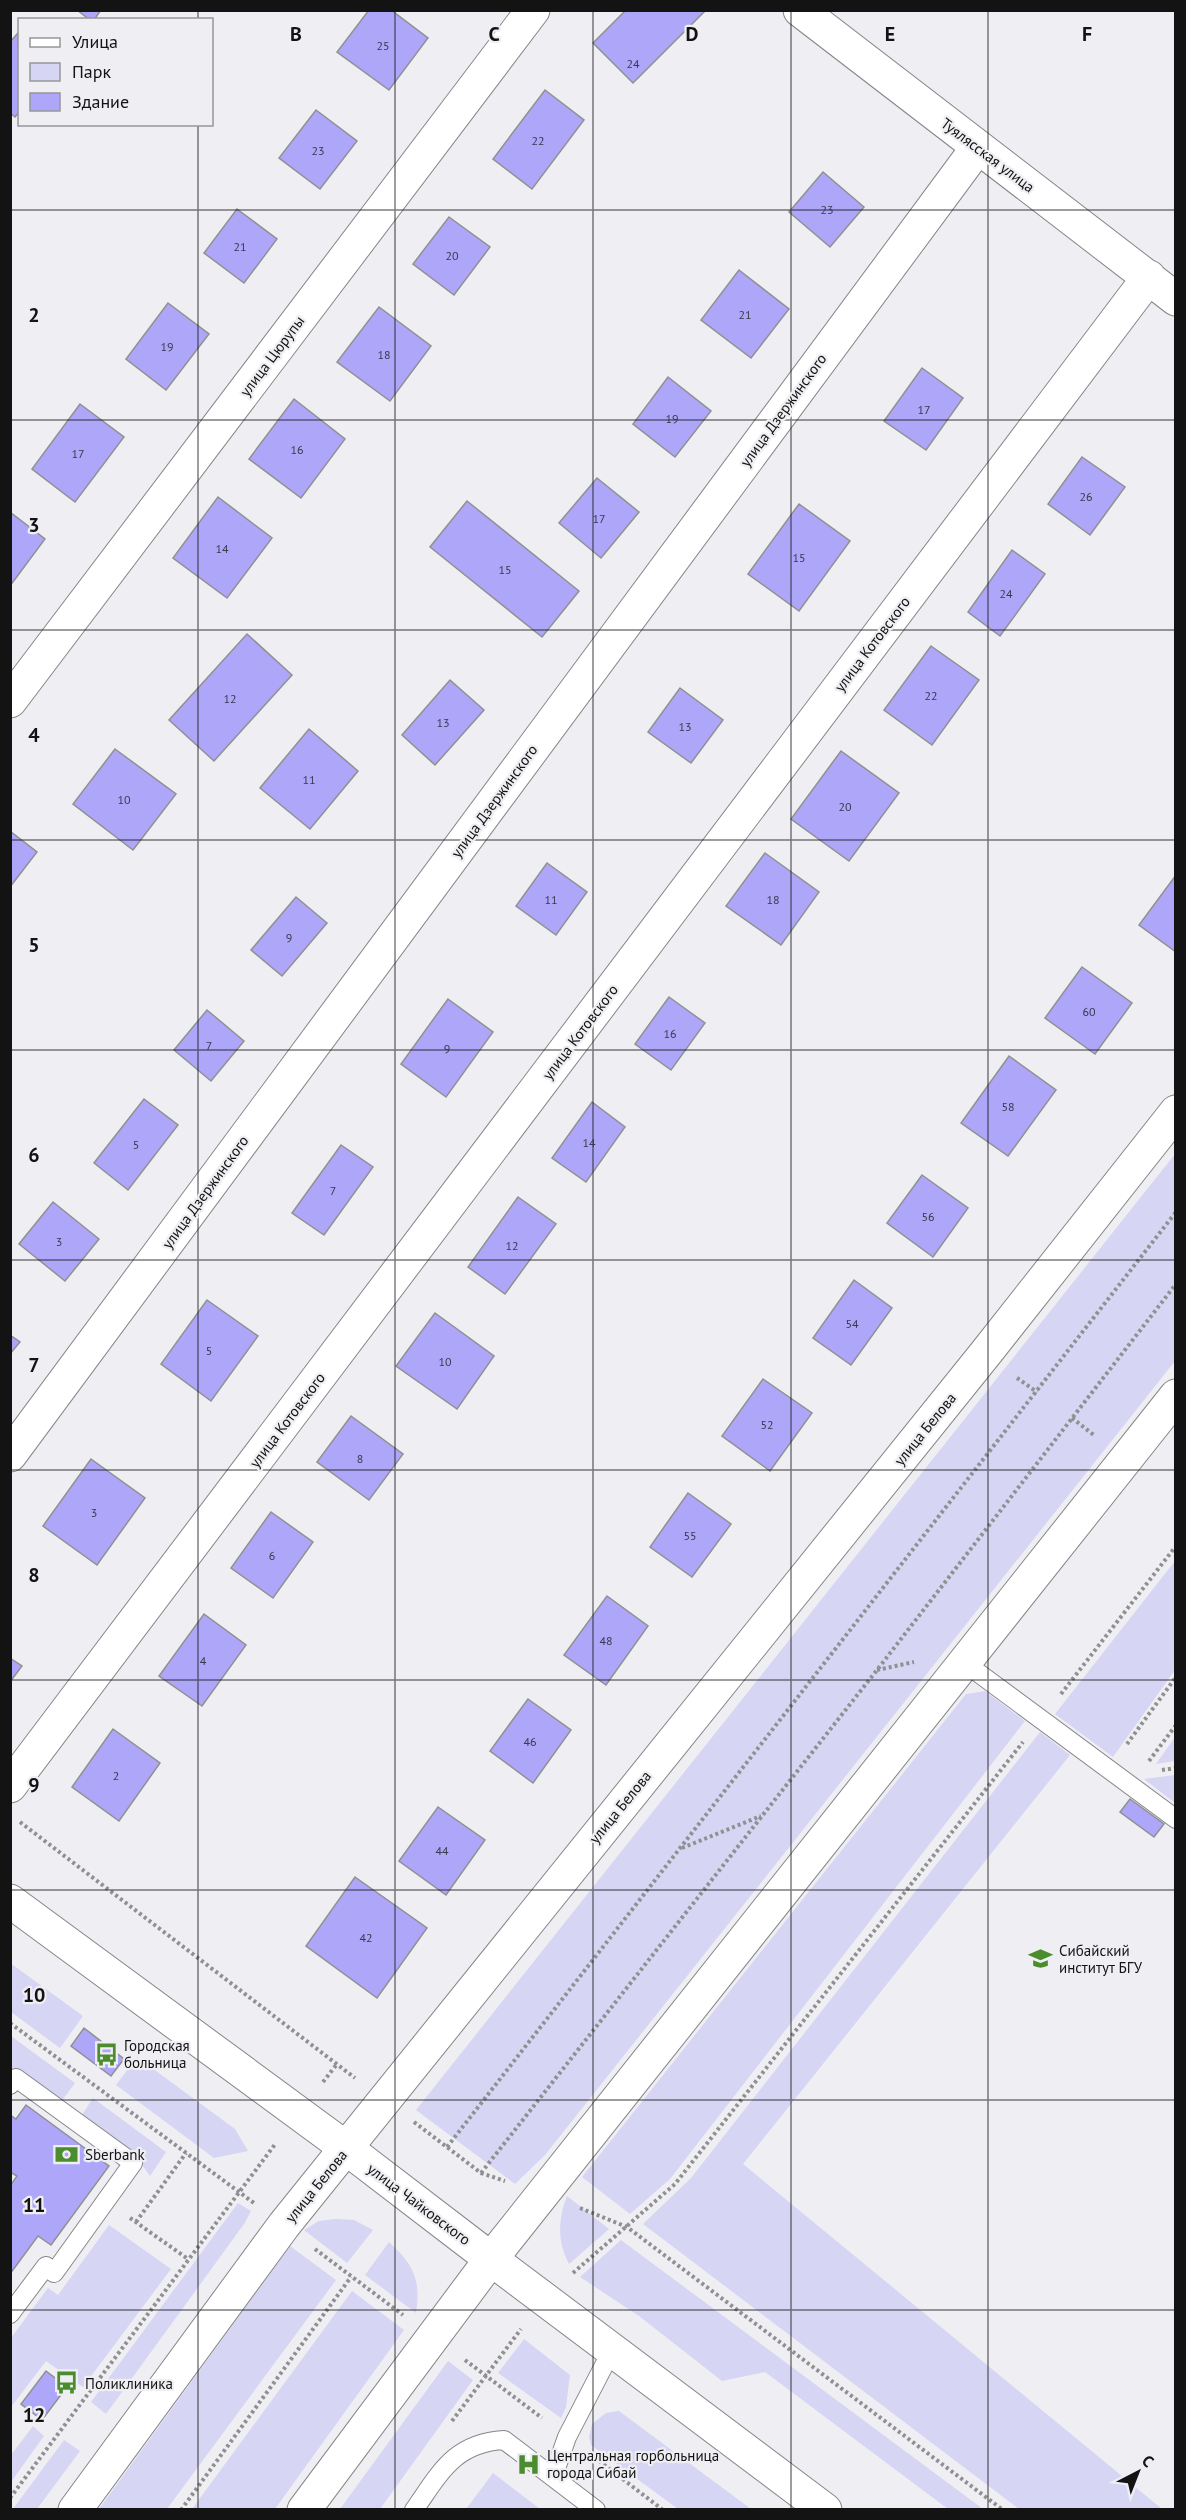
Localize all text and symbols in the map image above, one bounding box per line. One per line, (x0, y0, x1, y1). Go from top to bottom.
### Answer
legend (18, 18, 213, 126)
text: B (290, 21, 302, 47)
text: C (488, 21, 500, 47)
text: D (686, 21, 699, 47)
text: E (885, 21, 895, 47)
text: F (1082, 21, 1092, 47)
text: Улица (72, 30, 118, 53)
house number: 25 (376, 38, 390, 53)
house number: 24 (626, 56, 640, 71)
text: Парк (72, 60, 112, 83)
text: Здание (72, 90, 129, 113)
street label: Туялясская улица (937, 114, 1039, 196)
house number: 22 (531, 133, 545, 148)
house number: 23 (311, 143, 325, 158)
house number: 23 (820, 202, 834, 217)
house number: 21 (233, 239, 247, 254)
house number: 20 (445, 248, 459, 263)
text: 2 (28, 302, 40, 328)
house number: 21 (738, 307, 752, 322)
street label: улица Цюрупы (235, 312, 309, 400)
house number: 19 (160, 339, 174, 354)
house number: 18 (377, 347, 391, 362)
street label: улица Дзержинского (736, 350, 830, 470)
house number: 17 (917, 402, 931, 417)
house number: 19 (665, 411, 679, 426)
house number: 16 (290, 442, 304, 457)
house number: 17 (71, 446, 85, 461)
house number: 26 (1079, 489, 1093, 504)
house number: 17 (592, 511, 606, 526)
text: 3 (28, 512, 40, 538)
house number: 14 (215, 541, 229, 556)
house number: 15 (792, 550, 806, 565)
house number: 15 (498, 562, 512, 577)
house number: 24 (999, 586, 1013, 601)
street label: улица Котовского (830, 593, 914, 695)
house number: 22 (924, 688, 938, 703)
house number: 12 (223, 691, 237, 706)
house number: 13 (436, 715, 450, 730)
house number: 13 (678, 719, 692, 734)
text: 4 (28, 722, 40, 748)
street label: улица Дзержинского (447, 741, 541, 861)
house number: 11 (302, 772, 316, 787)
house number: 10 (117, 792, 131, 807)
house number: 20 (838, 799, 852, 814)
house number: 11 (544, 892, 558, 907)
house number: 18 (766, 892, 780, 907)
house number: 9 (286, 930, 292, 945)
text: 5 (28, 932, 40, 958)
street label: улица Котовского (538, 981, 622, 1083)
house number: 60 (1082, 1004, 1096, 1019)
house number: 16 (663, 1026, 677, 1041)
house number: 7 (206, 1038, 212, 1053)
house number: 9 (444, 1041, 450, 1056)
house number: 58 (1001, 1099, 1015, 1114)
street label: улица Дзержинского (158, 1132, 252, 1252)
house number: 14 (582, 1135, 596, 1150)
house number: 5 (133, 1137, 139, 1152)
text: 6 (28, 1142, 40, 1168)
house number: 7 (330, 1183, 336, 1198)
house number: 56 (921, 1209, 935, 1224)
house number: 3 (56, 1234, 62, 1249)
house number: 12 (505, 1238, 519, 1253)
house number: 54 (845, 1316, 859, 1331)
house number: 5 (206, 1343, 212, 1358)
text: 7 (28, 1352, 40, 1378)
house number: 10 (438, 1354, 452, 1369)
street label: улица Котовского (245, 1369, 329, 1471)
street label: улица Белова (890, 1389, 960, 1469)
house number: 52 (760, 1417, 774, 1432)
house number: 8 (357, 1451, 363, 1466)
house number: 3 (91, 1505, 97, 1520)
house number: 55 (683, 1528, 697, 1543)
house number: 6 (269, 1548, 275, 1563)
text: 8 (28, 1562, 40, 1588)
house number: 48 (599, 1633, 613, 1648)
house number: 4 (200, 1653, 207, 1668)
house number: 46 (523, 1734, 537, 1749)
street label: улица Белова (585, 1767, 655, 1847)
house number: 2 (113, 1768, 119, 1783)
text: 9 (28, 1772, 40, 1798)
house number: 44 (435, 1843, 449, 1858)
house number: 42 (359, 1930, 373, 1945)
place label: Сибайский институт БГУ (1059, 1941, 1143, 1977)
school or university icon: Сибайский институт БГУ (1028, 1946, 1054, 1972)
text: 10 (23, 1982, 45, 2008)
place label: Городская больница (124, 2036, 190, 2072)
bus stop icon: Городская больница (93, 2041, 119, 2067)
bank icon: Sberbank (54, 2141, 80, 2167)
place label: Sberbank (85, 2145, 146, 2164)
street label: улица Белова (281, 2146, 351, 2226)
street label: улица Чайковского (364, 2159, 474, 2249)
text: 11 (23, 2192, 45, 2218)
bus stop icon: Поликлиника (54, 2370, 80, 2396)
place label: Поликлиника (85, 2374, 173, 2393)
text: 12 (23, 2402, 45, 2428)
north arrow (1108, 2442, 1168, 2502)
place label: Центральная горбольница города Сибай (547, 2446, 719, 2482)
text: С (1138, 2450, 1158, 2471)
hospital icon: Центральная горбольница города Сибай (516, 2451, 542, 2477)

